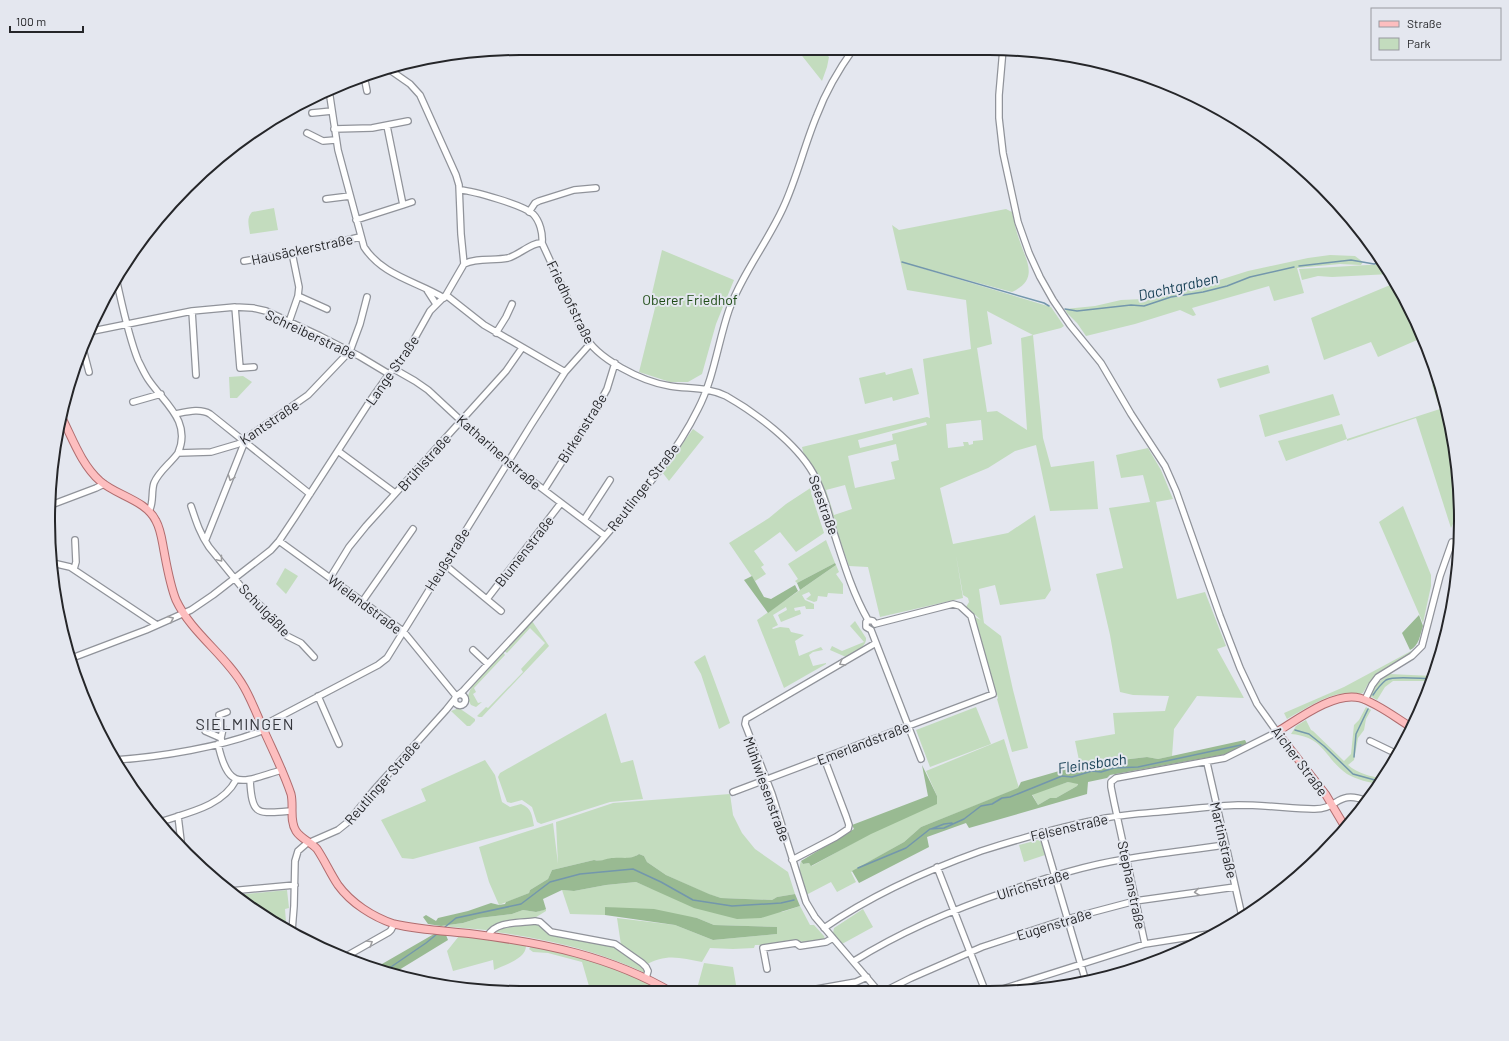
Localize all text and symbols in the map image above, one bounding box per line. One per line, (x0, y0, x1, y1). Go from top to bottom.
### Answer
scale bar (10, 8, 83, 34)
legend (1371, 8, 1501, 60)
text: 100 m (16, 14, 46, 28)
text: Straße (1407, 16, 1442, 30)
text: Park (1407, 36, 1431, 50)
street label: Hausäckerstraße (250, 230, 354, 268)
street label: Friedhofstraße (544, 258, 598, 346)
water label: Dachtgraben (1136, 268, 1220, 304)
park label: Oberer Friedhof (642, 291, 738, 308)
street label: Schreiberstraße (263, 305, 359, 363)
street label: Lange Straße (362, 332, 422, 408)
street label: Birkenstraße (554, 390, 610, 466)
street label: Kantstraße (236, 396, 302, 448)
street label: Katharinenstraße (453, 411, 545, 493)
street label: Brühlstraße (394, 430, 454, 494)
street label: Reutlinger Straße (604, 440, 682, 534)
street label: Seestraße (805, 473, 843, 537)
one-way arrow (227, 474, 235, 481)
street label: Blumenstraße (491, 512, 557, 590)
street label: Heußstraße (421, 524, 473, 594)
one-way arrow (215, 554, 222, 562)
street label: Wielandstraße (325, 571, 405, 637)
street label: Schulgäßle (236, 580, 294, 640)
one-way arrow (166, 616, 174, 624)
one-way arrow (839, 659, 846, 666)
district label: SIELMINGEN (196, 714, 294, 733)
street label: Emerlandstraße (815, 718, 911, 768)
street label: Aicher Straße (1268, 723, 1332, 799)
street label: Mühlwiesenstraße (740, 734, 794, 844)
street label: Reutlinger Straße (341, 736, 423, 828)
water label: Fleinsbach (1056, 749, 1128, 777)
street label: Martinstraße (1207, 800, 1241, 880)
street label: Felsenstraße (1029, 810, 1109, 844)
street label: Stephanstraße (1114, 839, 1150, 931)
street label: Ulrichstraße (995, 865, 1071, 903)
one-way arrow (1194, 887, 1200, 896)
street label: Eugenstraße (1014, 905, 1094, 943)
one-way arrow (366, 940, 373, 947)

